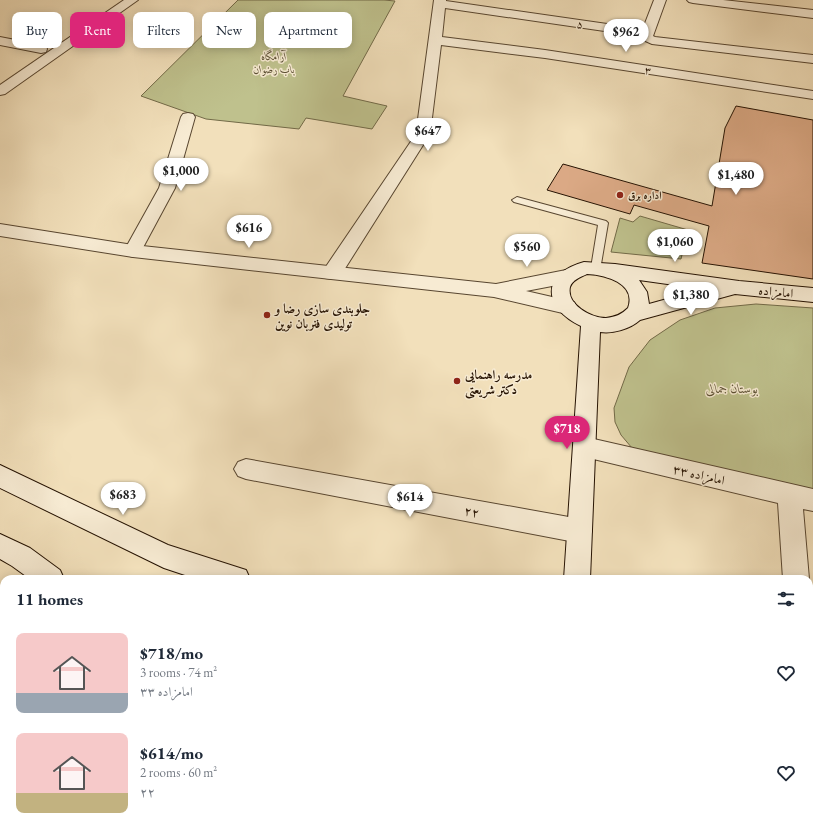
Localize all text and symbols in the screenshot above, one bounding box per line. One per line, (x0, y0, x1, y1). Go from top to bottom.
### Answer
chip: Buy (12, 12, 62, 48)
chip: Rent (70, 12, 125, 48)
chip: Filters (133, 12, 194, 48)
chip: New (202, 12, 256, 48)
chip: Apartment (264, 12, 352, 48)
street label: ۵ (576, 17, 584, 31)
pin: $962 (602, 19, 650, 53)
text: $962 (613, 23, 639, 40)
park label: آرامگاه باب رضوان (253, 49, 295, 76)
street label: ۳ (644, 63, 652, 77)
pin: $647 (404, 118, 452, 152)
text: $647 (415, 122, 441, 139)
pin: $1,000 (148, 158, 214, 192)
text: $1,000 (163, 162, 199, 179)
pin: $1,480 (703, 162, 769, 196)
text: $1,480 (718, 166, 754, 183)
place label: اداره برق (628, 188, 662, 202)
marker: اداره برق (615, 190, 625, 200)
pin: $616 (225, 215, 273, 249)
text: $616 (236, 219, 262, 236)
pin: $1,060 (642, 229, 708, 263)
text: $1,060 (657, 233, 693, 250)
pin: $560 (503, 234, 551, 268)
text: $560 (514, 238, 540, 255)
street label: امامزاده (758, 281, 794, 303)
pin: $1,380 (658, 282, 724, 316)
text: $1,380 (673, 286, 709, 303)
place label: جلوبندی سازی رضا و تولیدی فنربان نوین (273, 300, 370, 332)
marker: جلوبندی سازی رضا و تولیدی فنربان نوین (262, 310, 272, 320)
place label: مدرسه راهنمایی دکتر شریعتی (464, 366, 532, 399)
marker: مدرسه راهنمایی دکتر شریعتی (452, 376, 462, 386)
park label: بوستان جمالی (706, 380, 759, 397)
pin: $718 (543, 416, 591, 450)
text: $718 (554, 420, 580, 437)
street label: امامزاده ۳۳ (671, 460, 727, 490)
pin: $683 (99, 482, 147, 516)
pin: $614 (386, 484, 434, 518)
text: $683 (110, 486, 136, 503)
text: $614 (397, 488, 423, 505)
street label: ۲۲ (463, 502, 481, 521)
text: 11 homes (16, 588, 83, 610)
icon: filters (775, 588, 797, 610)
text: $718/mo (140, 642, 203, 664)
icon: home (48, 649, 96, 697)
icon: heart (775, 662, 797, 684)
text: 3 rooms · 74 m² (140, 664, 217, 681)
text: امامزاده ۳۳ (140, 683, 193, 700)
text: $614/mo (140, 742, 203, 764)
icon: home (48, 749, 96, 797)
icon: heart (775, 762, 797, 784)
text: 2 rooms · 60 m² (140, 764, 217, 781)
text: ۲۲ (140, 783, 155, 800)

